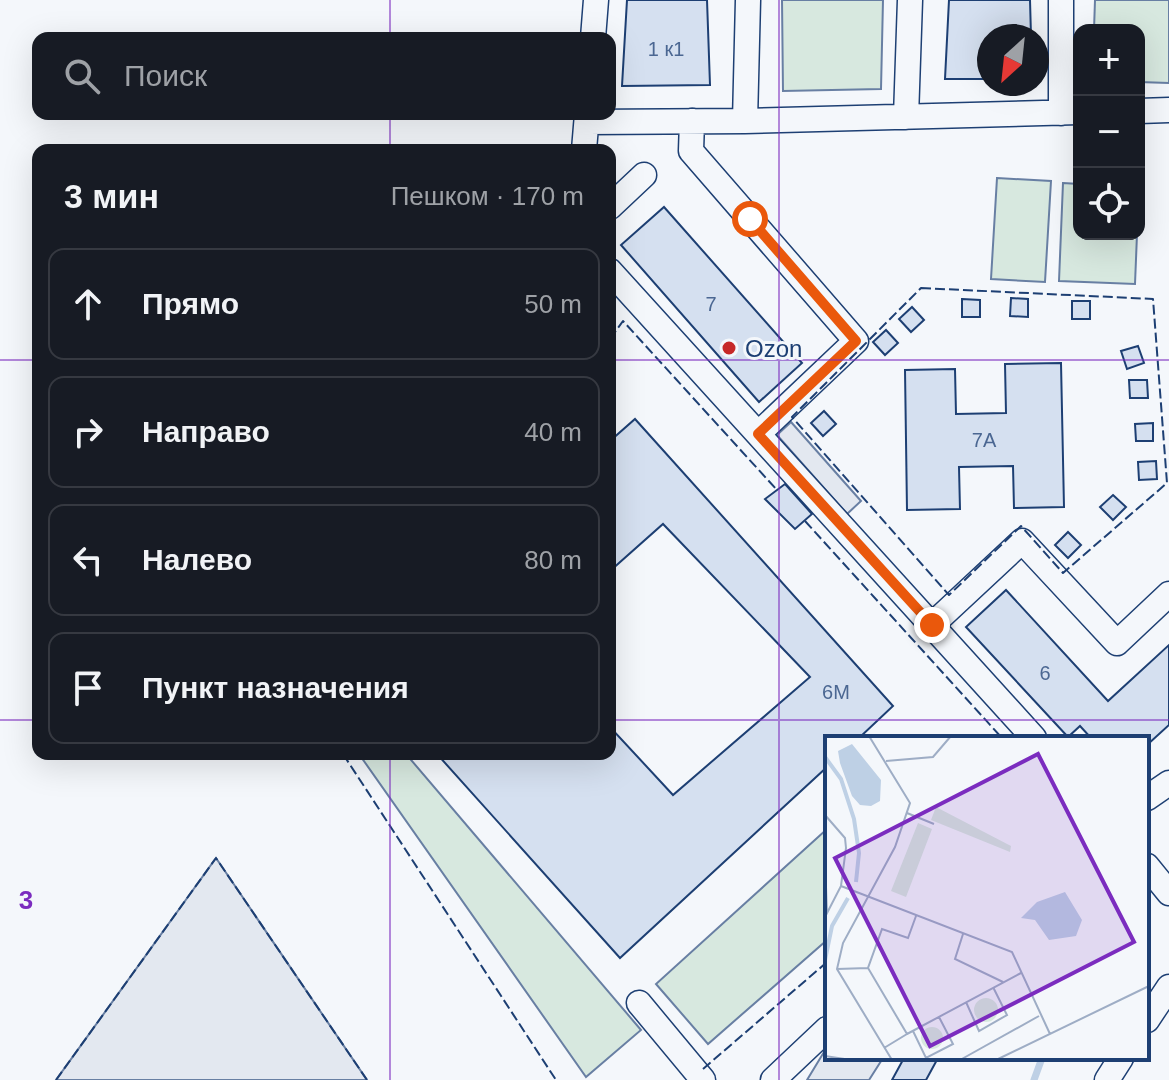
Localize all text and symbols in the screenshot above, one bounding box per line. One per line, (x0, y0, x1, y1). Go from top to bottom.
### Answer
north arrow (977, 24, 1049, 96)
map controls (1073, 24, 1145, 240)
button: + (1073, 24, 1145, 96)
search box (32, 32, 616, 120)
house number: 1 к1 (648, 38, 684, 60)
icon: search (60, 54, 104, 98)
text: Поиск (124, 59, 207, 92)
button: − (1073, 96, 1145, 168)
button: locate (1073, 168, 1145, 240)
text: 3 мин (64, 177, 159, 215)
text: Пешком · 170 m (391, 181, 584, 211)
route start (732, 201, 768, 237)
icon: ahead (66, 282, 110, 326)
text: Прямо (142, 287, 239, 320)
text: 50 m (524, 289, 582, 319)
house number: 7 (705, 293, 717, 315)
place label: Ozon (745, 335, 802, 362)
marker: Ozon (720, 339, 738, 357)
icon: right (66, 410, 110, 454)
text: Направо (142, 415, 270, 448)
text: 40 m (524, 417, 582, 447)
house number: 7А (972, 429, 997, 451)
icon: left (66, 538, 110, 582)
text: Налево (142, 543, 252, 576)
text: 80 m (524, 545, 582, 575)
route end (914, 607, 950, 643)
house number: 6 (1039, 662, 1051, 684)
icon: arrive (66, 666, 110, 710)
text: Пункт назначения (142, 671, 409, 704)
house number: 6М (822, 681, 850, 703)
inset map (825, 736, 1149, 1060)
text: 3 (19, 885, 33, 915)

